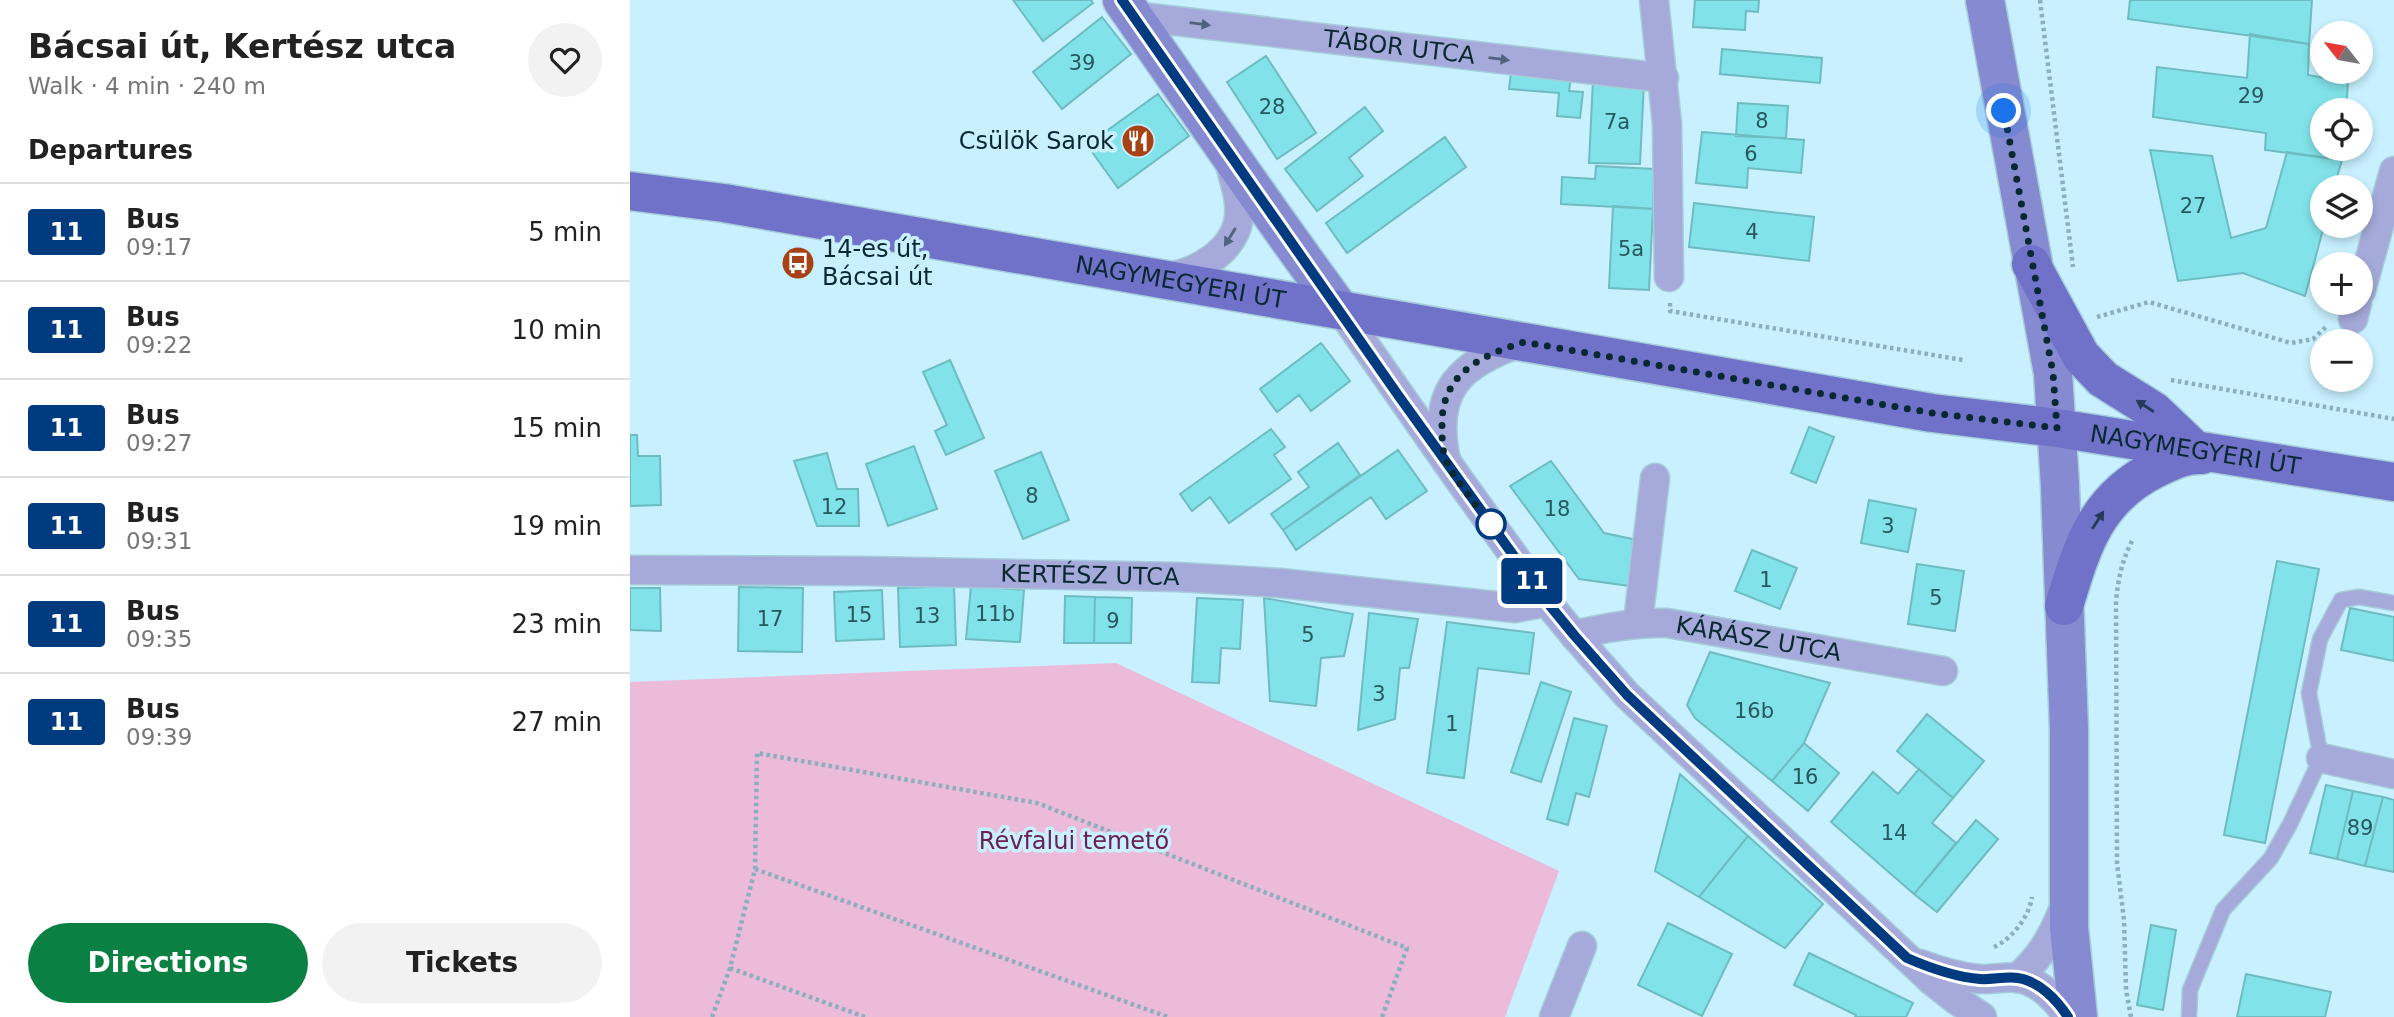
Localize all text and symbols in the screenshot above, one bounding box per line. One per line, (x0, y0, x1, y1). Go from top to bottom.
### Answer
one-way arrow (1190, 18, 1212, 29)
north arrow (2310, 21, 2373, 84)
map controls (2310, 21, 2373, 392)
button: heart (528, 23, 602, 97)
street label: TÁBOR UTCA (1321, 24, 1477, 70)
text: Bácsai út, Kertész utca (28, 27, 456, 66)
house number: 39 (1069, 51, 1095, 75)
one-way arrow (1488, 53, 1510, 64)
text: Walk · 4 min · 240 m (28, 73, 266, 99)
house number: 29 (2238, 84, 2264, 108)
your location (1986, 93, 2021, 128)
house number: 28 (1259, 95, 1285, 119)
button: locate (2310, 98, 2373, 161)
house number: 8 (1755, 109, 1769, 133)
house number: 7a (1604, 110, 1630, 134)
restaurant icon: Csülök Sarok (1119, 122, 1157, 160)
place label: Csülök Sarok (959, 127, 1114, 155)
text: Departures (28, 135, 193, 165)
house number: 6 (1744, 142, 1758, 166)
button: layers (2310, 175, 2373, 238)
house number: 27 (2180, 194, 2206, 218)
text: Bus (126, 204, 180, 234)
text: 5 min (528, 217, 602, 247)
text: 11 (50, 218, 83, 246)
house number: 4 (1745, 220, 1759, 244)
one-way arrow (1223, 227, 1236, 246)
text: 09:17 (126, 234, 192, 260)
place label: 14-es út, Bácsai út (822, 235, 933, 291)
house number: 5a (1618, 237, 1644, 261)
bus stop icon: 14-es út, Bácsai út (779, 244, 817, 282)
street label: NAGYMEGYERI ÚT (1073, 250, 1288, 314)
button: + (2310, 252, 2373, 315)
text: Bus (126, 302, 180, 332)
text: 10 min (512, 315, 602, 345)
text: 11 (50, 316, 83, 344)
button: − (2310, 329, 2373, 392)
text: 09:22 (126, 332, 192, 358)
one-way arrow (2136, 399, 2154, 413)
text: Bus (126, 400, 180, 430)
text: 15 min (512, 413, 602, 443)
text: 11 (50, 414, 83, 442)
street label: NAGYMEGYERI ÚT (2088, 420, 2303, 481)
text: 09:27 (126, 430, 192, 456)
house number: 8 (1025, 484, 1039, 508)
house number: 12 (821, 495, 847, 519)
house number: 18 (1544, 497, 1570, 521)
text: Bus (126, 498, 180, 528)
unlabelled marker (1476, 509, 1506, 539)
text: 19 min (512, 511, 602, 541)
one-way arrow (2091, 511, 2105, 529)
text: 11 (50, 512, 83, 540)
house number: 3 (1881, 514, 1895, 538)
text: 09:31 (126, 528, 192, 554)
line badge: 11 (1500, 558, 1564, 604)
street label: KERTÉSZ UTCA (1000, 560, 1180, 591)
text: 11 (1515, 567, 1549, 595)
house number: 1 (1759, 568, 1773, 592)
house number: 5 (1929, 586, 1943, 610)
text: Bus (126, 596, 180, 626)
house number: 11b (975, 602, 1015, 626)
house number: 15 (846, 603, 872, 627)
house number: 13 (914, 604, 940, 628)
house number: 17 (757, 607, 783, 631)
text: 23 min (512, 609, 602, 639)
house number: 9 (1106, 609, 1120, 633)
text: 11 (50, 610, 83, 638)
street label: KÁRÁSZ UTCA (1674, 611, 1844, 667)
house number: 5 (1301, 623, 1315, 647)
text: 09:35 (126, 626, 192, 652)
house number: 3 (1372, 682, 1386, 706)
text: Bus (126, 694, 180, 724)
house number: 16b (1734, 699, 1774, 723)
text: 27 min (512, 707, 602, 737)
text: 11 (50, 708, 83, 736)
house number: 1 (1445, 712, 1459, 736)
text: 09:39 (126, 724, 192, 750)
house number: 16 (1792, 765, 1818, 789)
house number: 89 (2347, 816, 2373, 840)
house number: 14 (1881, 821, 1907, 845)
park label: Révfalui temető (979, 827, 1169, 855)
button: Directions (28, 923, 308, 1003)
button: Tickets (322, 923, 602, 1003)

